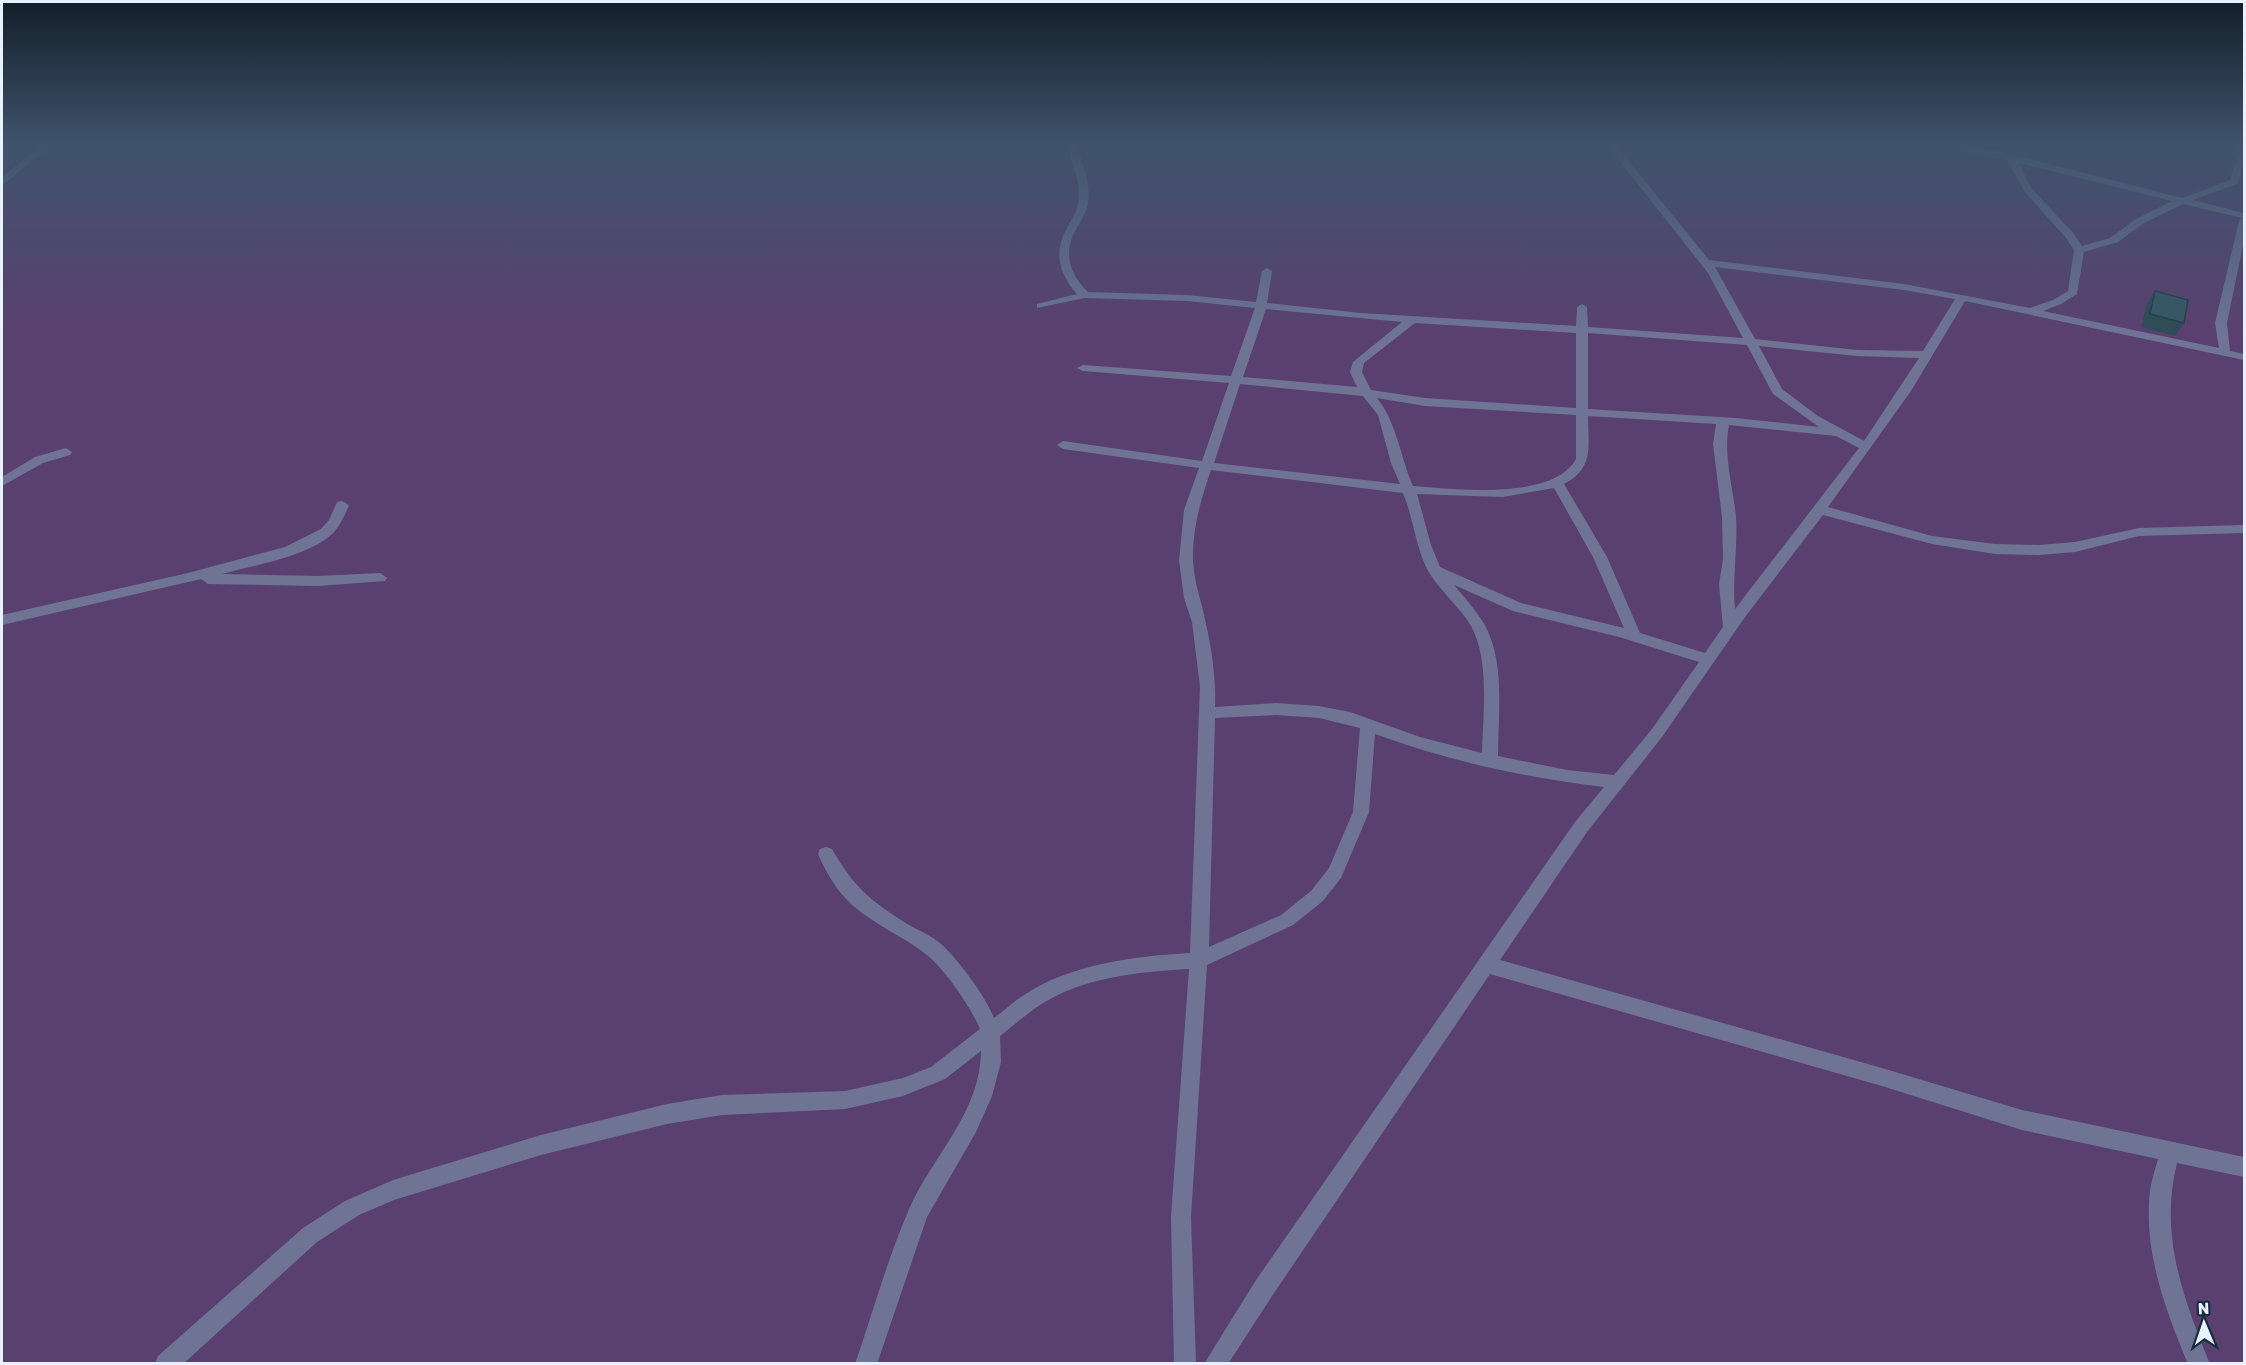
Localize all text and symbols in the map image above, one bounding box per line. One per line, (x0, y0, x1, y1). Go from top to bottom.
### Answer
north arrow (2174, 1293, 2234, 1353)
text: N (2197, 1299, 2210, 1318)

